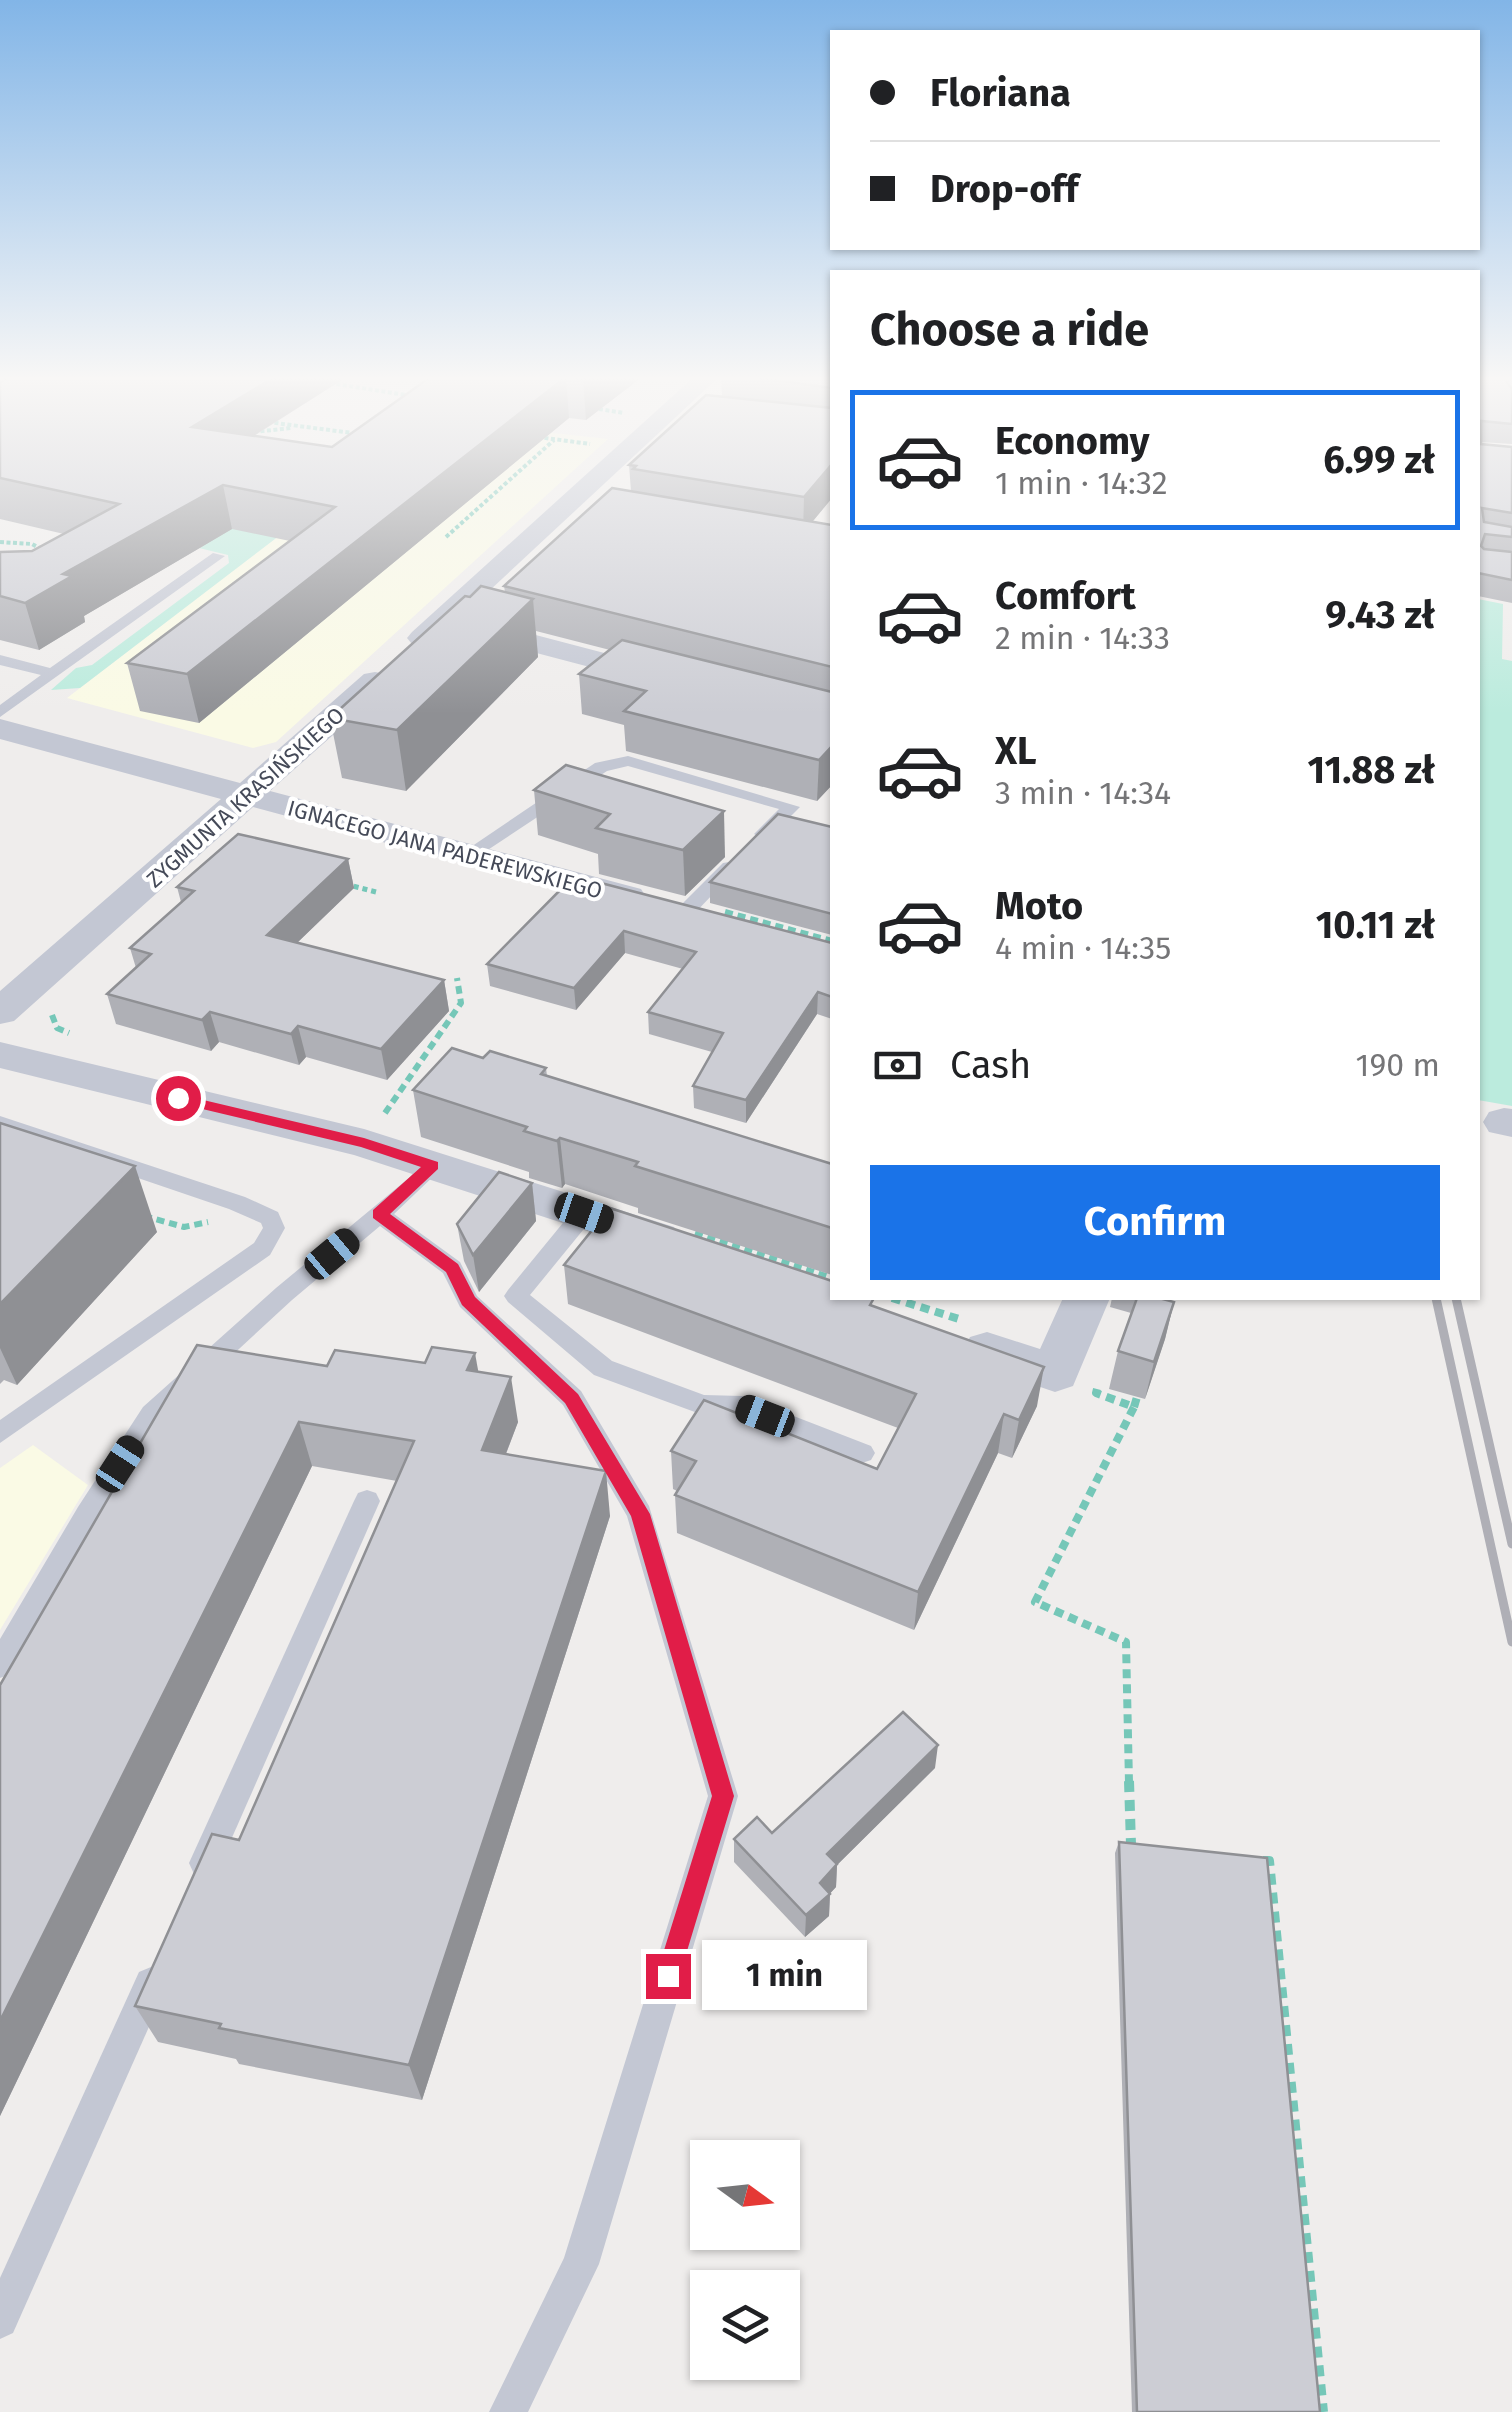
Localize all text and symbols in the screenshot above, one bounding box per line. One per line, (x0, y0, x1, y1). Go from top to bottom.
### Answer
text: Floriana (930, 70, 1071, 116)
text: Drop-off (930, 166, 1078, 212)
text: Choose a ride (870, 303, 1149, 357)
icon: car (875, 415, 965, 505)
text: Economy (995, 418, 1150, 464)
text: 6.99 zł (1323, 437, 1435, 483)
text: 1 min · 14:32 (995, 464, 1168, 502)
icon: car (875, 570, 965, 660)
text: Comfort (995, 573, 1136, 619)
text: 9.43 zł (1325, 592, 1435, 638)
text: 2 min · 14:33 (995, 619, 1170, 657)
street label: ZYGMUNTA KRASIŃSKIEGO (141, 701, 350, 893)
icon: car (875, 725, 965, 815)
text: XL (995, 728, 1037, 774)
text: 11.88 zł (1308, 747, 1435, 793)
text: 3 min · 14:34 (995, 774, 1171, 812)
street label: IGNACEGO JANA PADEREWSKIEGO (285, 794, 605, 905)
icon: car (875, 880, 965, 970)
text: Moto (995, 883, 1083, 929)
text: 10.11 zł (1316, 902, 1435, 948)
text: 4 min · 14:35 (995, 929, 1171, 967)
icon: cash (870, 1038, 925, 1093)
text: Cash (950, 1042, 1031, 1088)
text: 190 m (1356, 1046, 1440, 1084)
route start (156, 1076, 201, 1121)
button: Confirm (870, 1165, 1440, 1280)
car (551, 1189, 617, 1237)
car (299, 1223, 365, 1285)
car (732, 1391, 798, 1441)
car (91, 1431, 149, 1497)
callout: 1 min (703, 1941, 868, 2011)
route end (646, 1954, 691, 1999)
text: 1 min (746, 1956, 823, 1994)
north arrow (690, 2140, 800, 2250)
map controls (690, 2140, 800, 2380)
button: layers (690, 2270, 800, 2380)

